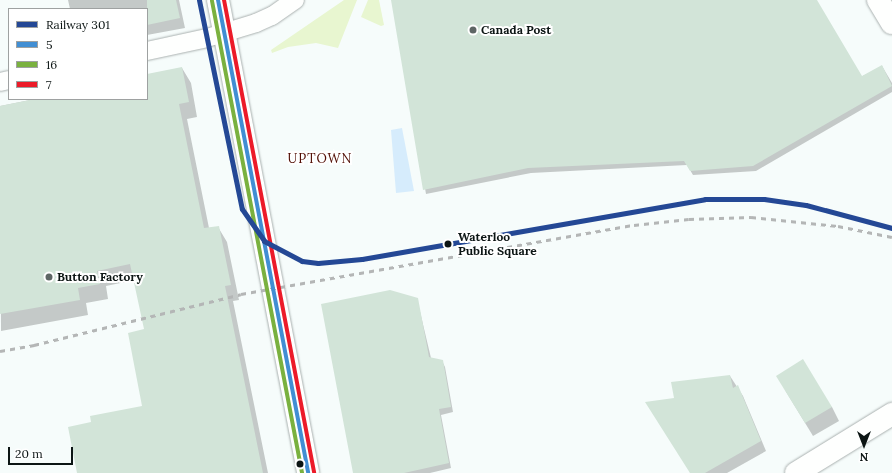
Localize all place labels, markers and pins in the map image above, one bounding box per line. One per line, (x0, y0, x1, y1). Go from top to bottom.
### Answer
place label: Canada Post (481, 23, 551, 37)
marker: Canada Post (468, 25, 478, 35)
place label: Waterloo Public Square (458, 230, 537, 258)
marker: Waterloo Public Square (441, 237, 455, 251)
place label: Button Factory (57, 270, 143, 284)
marker: Button Factory (44, 272, 54, 282)
unlabelled marker (295, 459, 305, 469)

